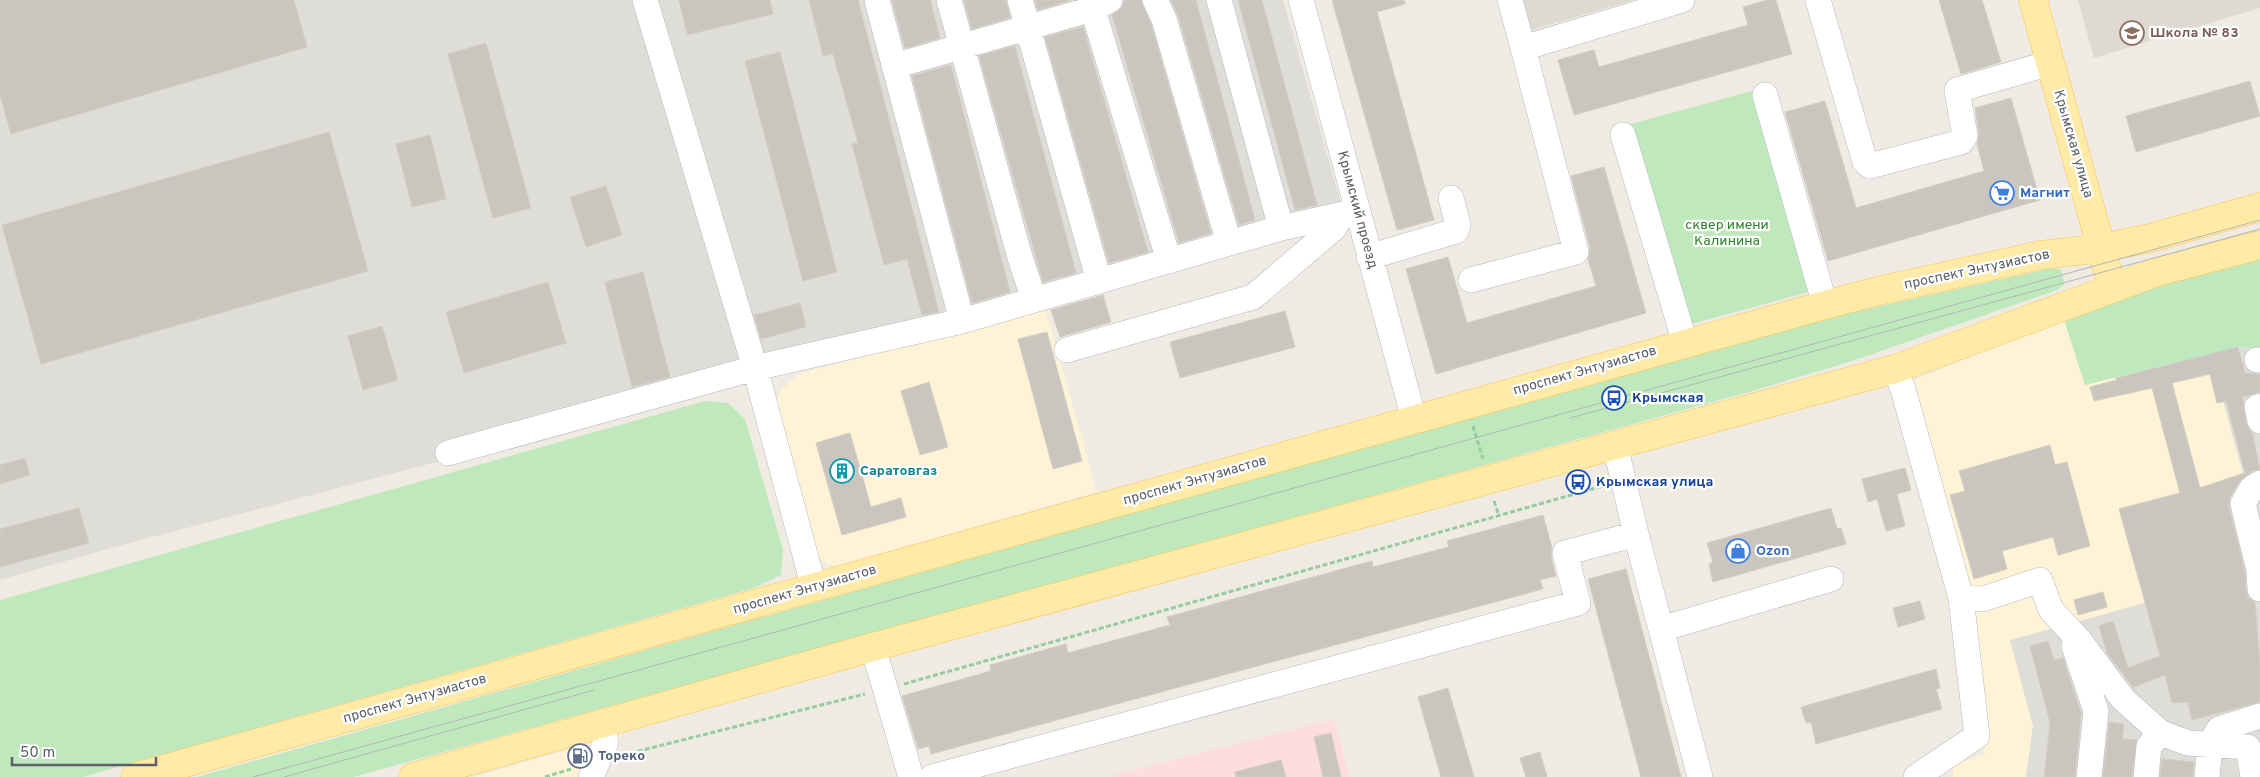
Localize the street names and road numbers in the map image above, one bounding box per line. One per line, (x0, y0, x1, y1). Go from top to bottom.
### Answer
street label: Крымская улица (2049, 88, 2097, 200)
street label: Крымский проезд (1333, 149, 1381, 271)
street label: проспект Энтузиастов (1903, 246, 2051, 294)
street label: проспект Энтузиастов (1511, 342, 1659, 400)
street label: проспект Энтузиастов (1121, 452, 1269, 510)
street label: проспект Энтузиастов (731, 561, 879, 619)
street label: проспект Энтузиастов (341, 670, 489, 728)

